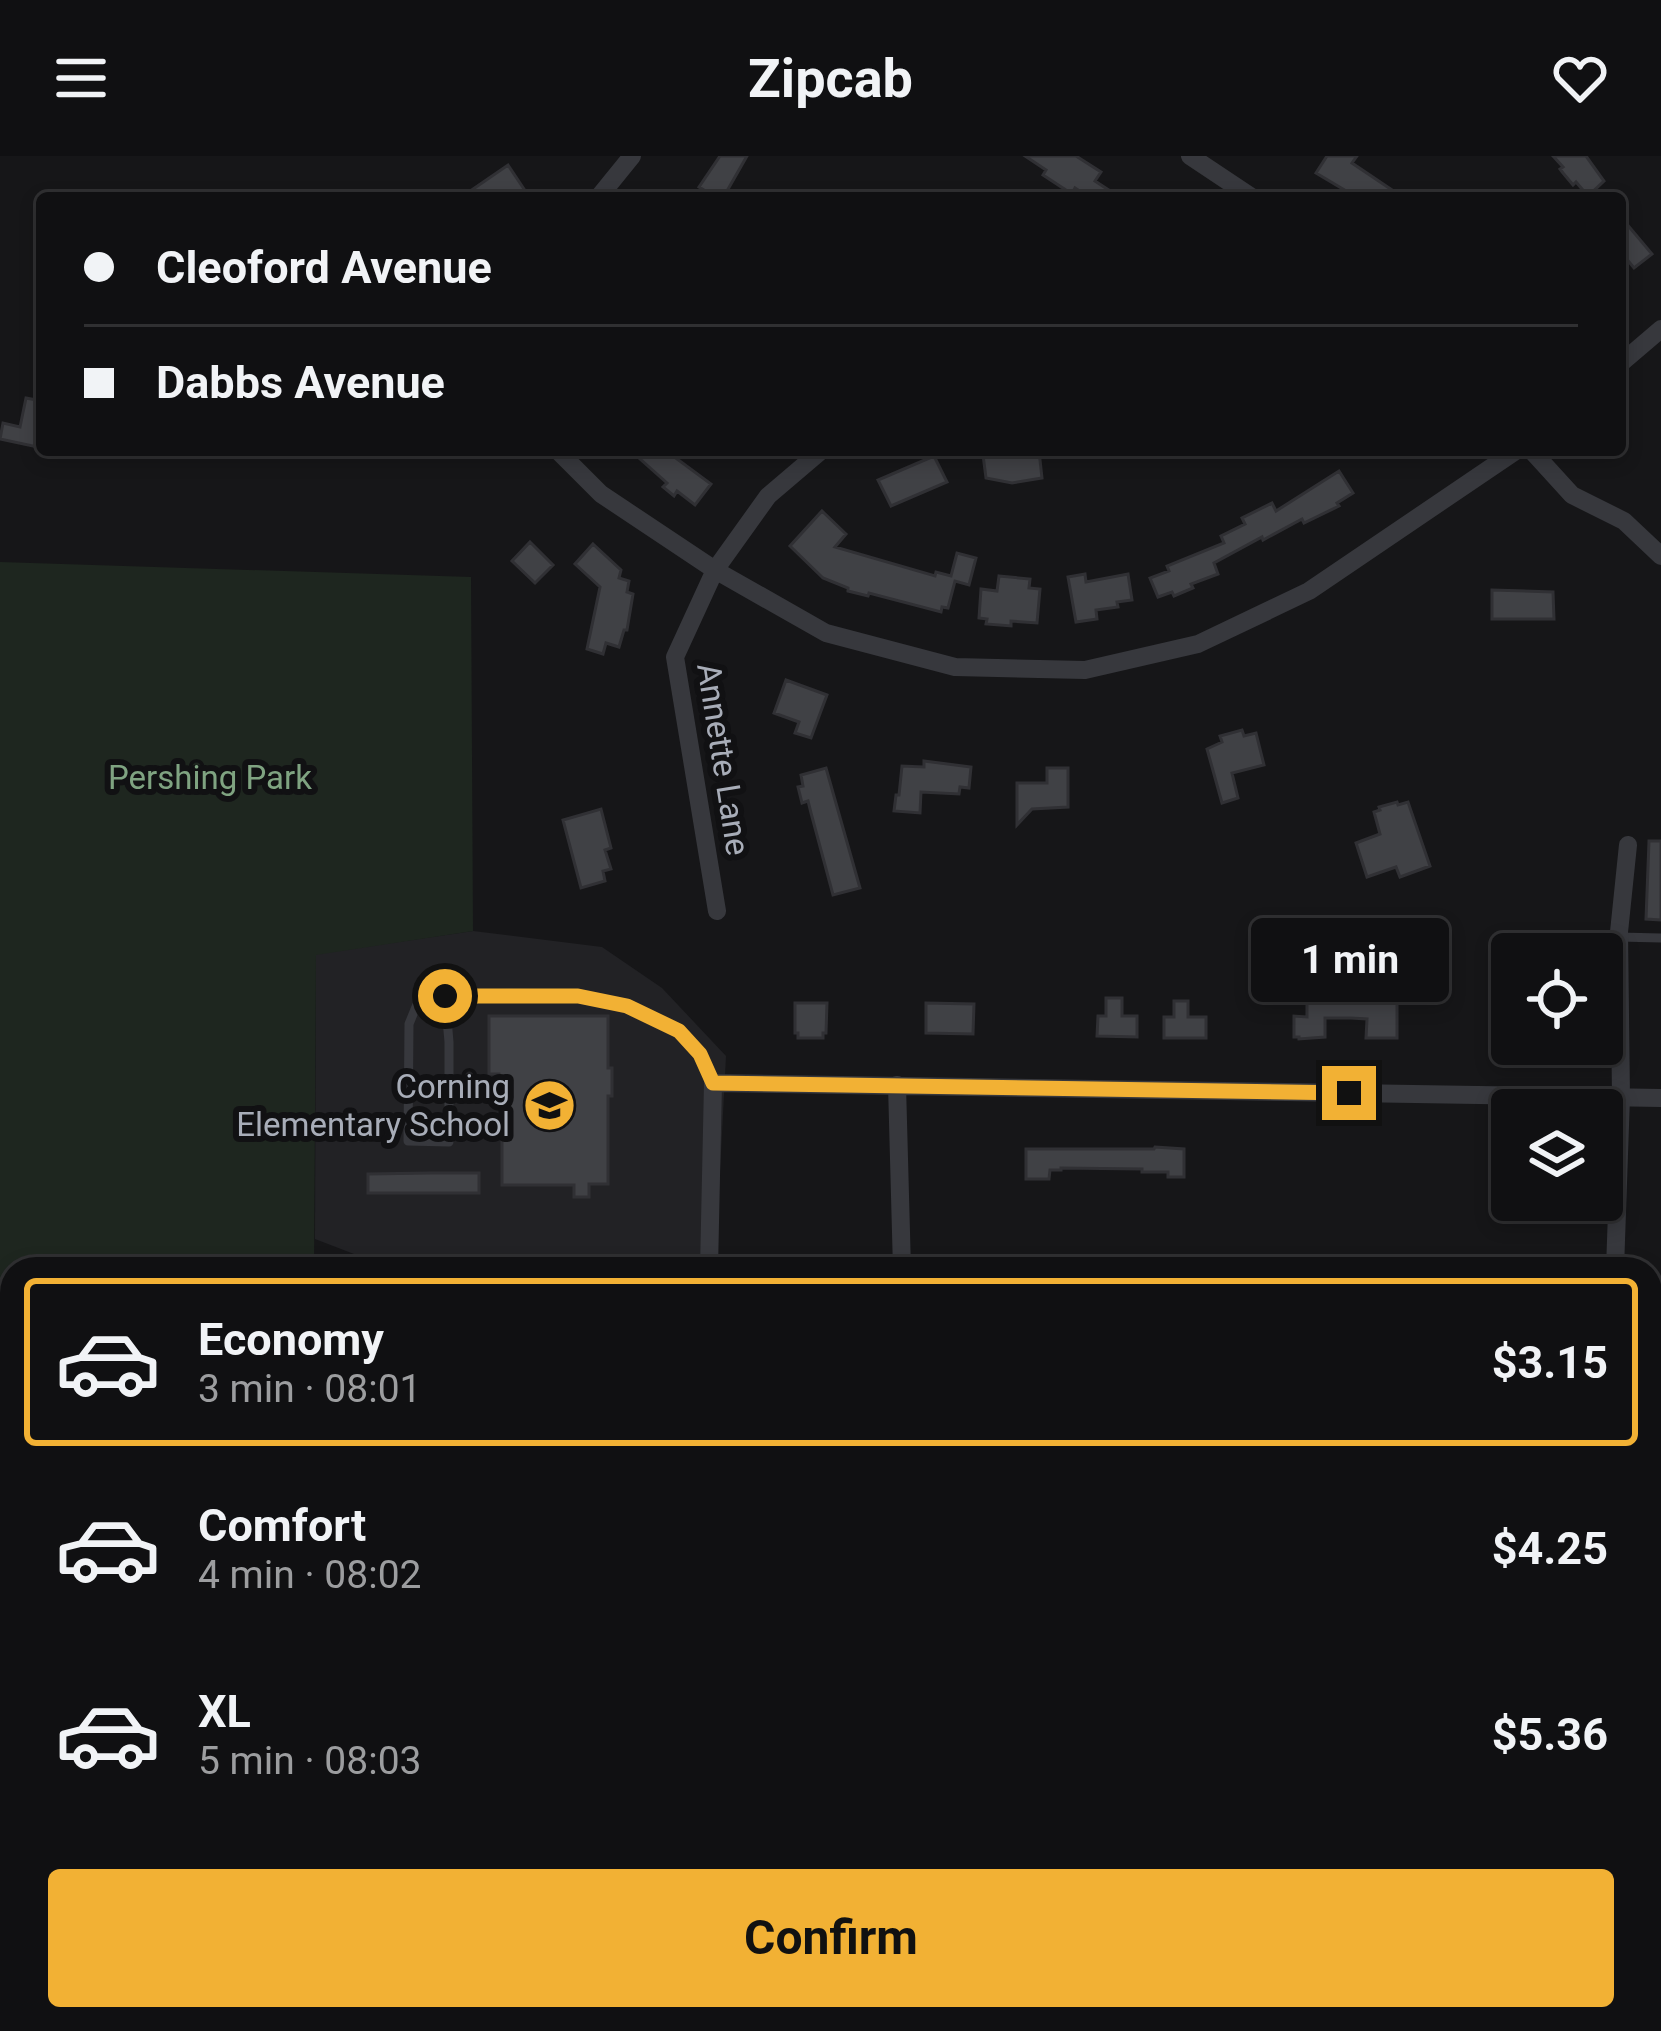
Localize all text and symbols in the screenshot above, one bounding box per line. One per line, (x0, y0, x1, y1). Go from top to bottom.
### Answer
icon: menu (48, 45, 114, 111)
icon: heart (1547, 45, 1613, 111)
text: Zipcab (748, 47, 913, 110)
text: Cleoford Avenue (156, 241, 492, 294)
text: Dabbs Avenue (156, 356, 445, 409)
street label: Annette Lane (689, 660, 758, 858)
park label: Pershing Park (108, 758, 312, 797)
callout: 1 min (1250, 919, 1448, 1003)
map controls (1491, 933, 1623, 1221)
button: locate (1491, 933, 1623, 1065)
text: 1 min (1301, 937, 1399, 983)
route start (418, 969, 472, 1023)
route end (1322, 1066, 1376, 1120)
place label: Corning Elementary School (236, 1067, 510, 1144)
school or university icon: Corning Elementary School (521, 1077, 577, 1133)
button: layers (1491, 1089, 1623, 1221)
icon: car (54, 1308, 162, 1416)
text: Economy (198, 1313, 384, 1366)
text: $3.15 (1492, 1336, 1608, 1389)
text: 3 min · 08:01 (198, 1366, 421, 1412)
icon: car (54, 1494, 162, 1602)
text: Comfort (198, 1499, 366, 1552)
text: $4.25 (1492, 1522, 1608, 1575)
text: 4 min · 08:02 (198, 1552, 421, 1598)
icon: car (54, 1680, 162, 1788)
text: XL (198, 1685, 251, 1738)
text: $5.36 (1492, 1708, 1608, 1761)
text: 5 min · 08:03 (198, 1738, 421, 1784)
button: Confirm (48, 1869, 1614, 2007)

